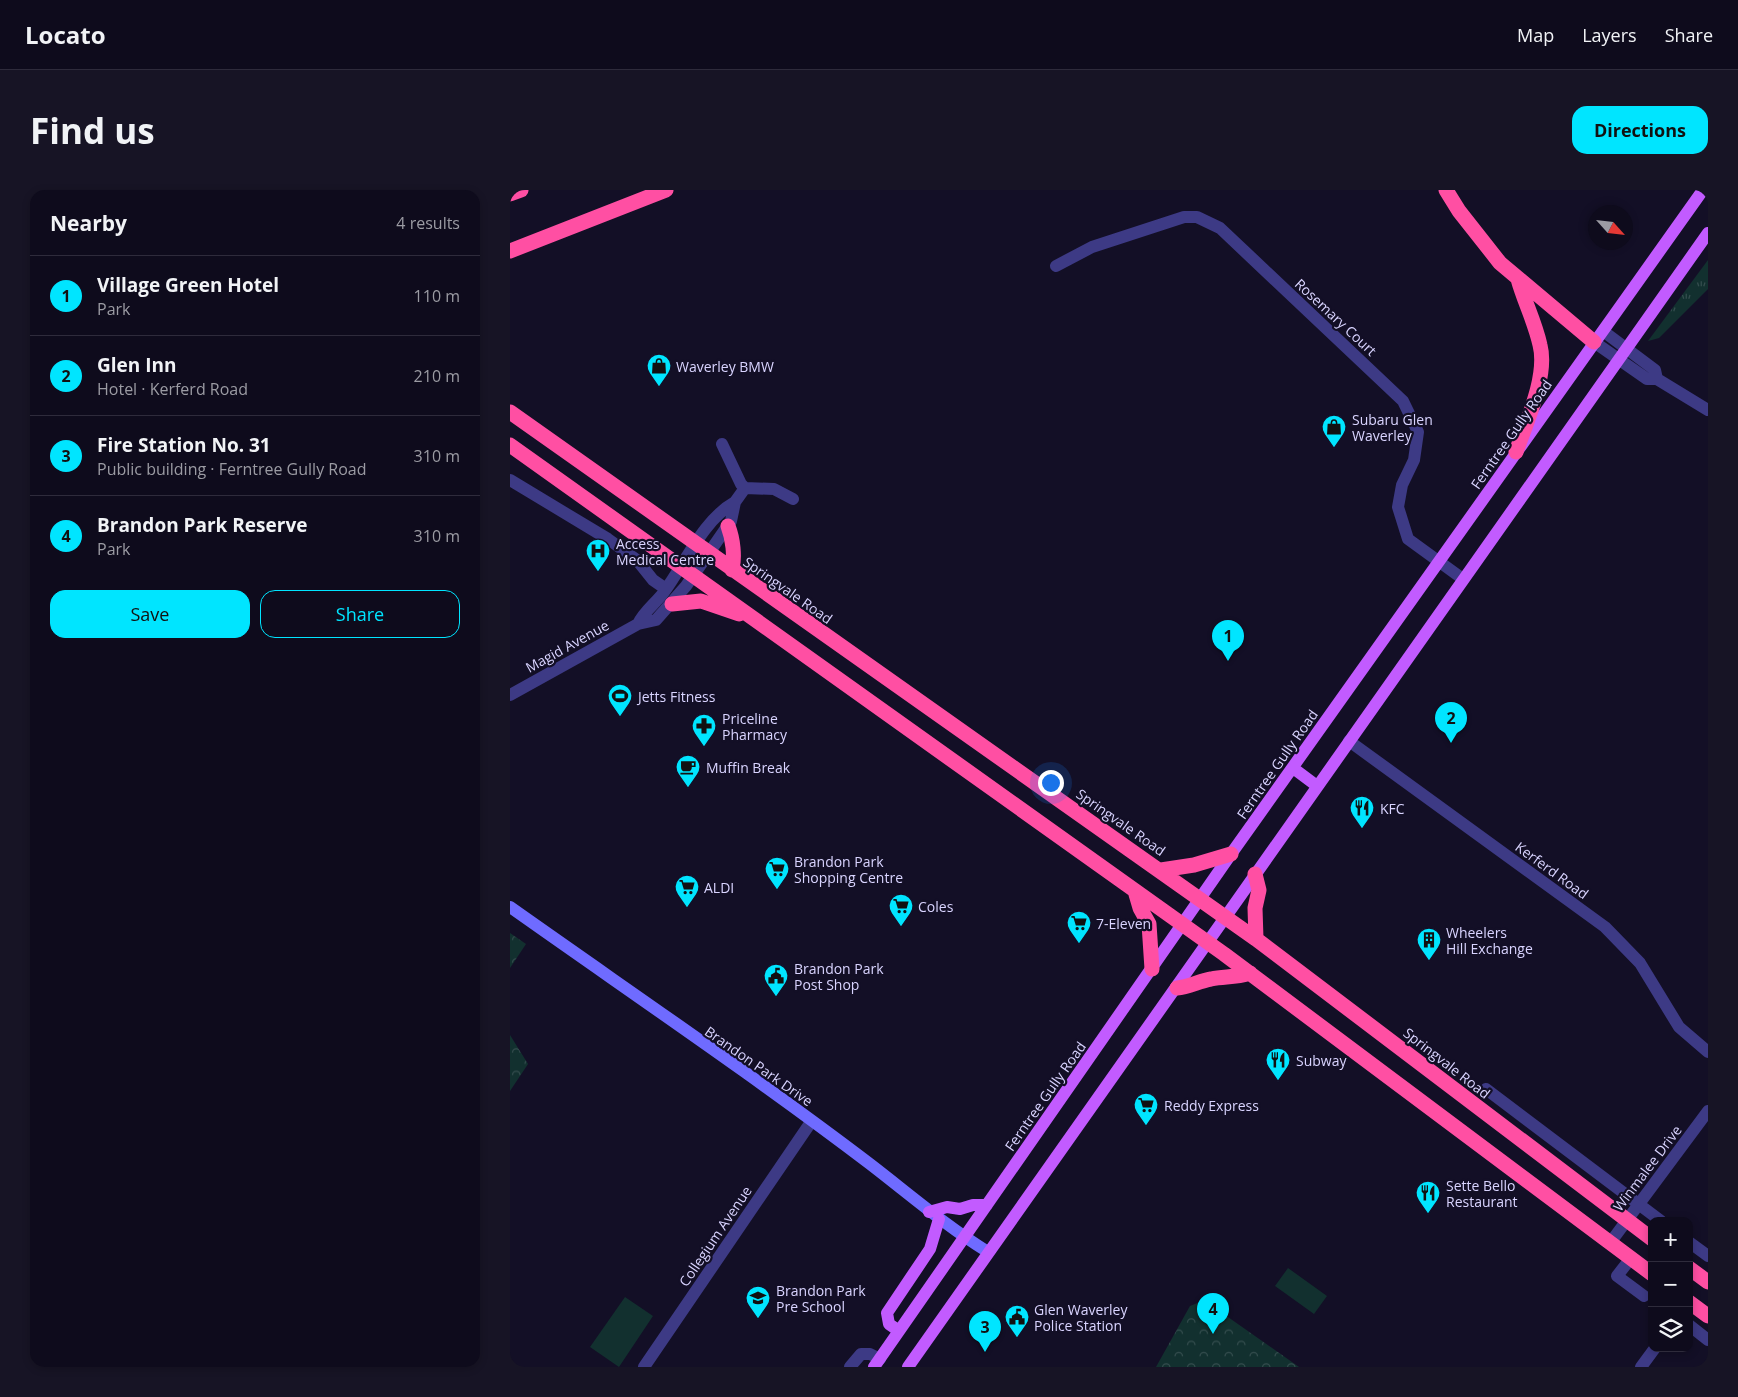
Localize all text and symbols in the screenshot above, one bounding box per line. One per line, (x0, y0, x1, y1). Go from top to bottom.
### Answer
text: Locato (25, 18, 106, 51)
text: Map (1517, 23, 1554, 47)
text: Layers (1582, 23, 1637, 47)
text: Share (1665, 23, 1713, 47)
button: Directions (1572, 106, 1708, 154)
text: Find us (30, 107, 155, 154)
north arrow (1588, 205, 1633, 250)
text: Nearby (50, 209, 127, 237)
text: 4 results (396, 212, 460, 234)
text: Village Green Hotel (97, 272, 279, 298)
street label: Rosemary Court (1291, 274, 1381, 360)
text: 1 (61, 285, 71, 307)
text: 110 m (414, 285, 460, 307)
text: Park (97, 298, 130, 320)
text: Glen Inn (97, 352, 176, 378)
shop icon: Waverley BMW (646, 353, 672, 387)
place label: Waverley BMW (676, 357, 774, 376)
text: 2 (61, 365, 71, 387)
text: 210 m (414, 365, 460, 387)
street label: Ferntree Gully Road (1466, 376, 1556, 492)
text: Hotel · Kerferd Road (97, 378, 248, 400)
place label: Subaru Glen Waverley (1352, 410, 1433, 445)
shop icon: Subaru Glen Waverley (1321, 414, 1347, 448)
text: Fire Station No. 31 (97, 432, 271, 458)
text: 3 (61, 445, 71, 467)
text: 310 m (414, 445, 460, 467)
text: Public building · Ferntree Gully Road (97, 458, 366, 480)
text: Brandon Park Reserve (97, 512, 307, 538)
text: 4 (61, 525, 71, 547)
text: 310 m (414, 525, 460, 547)
place label: Access Medical Centre (616, 534, 714, 569)
text: Park (97, 538, 130, 560)
hospital icon: Access Medical Centre (585, 538, 611, 572)
street label: Springvale Road (740, 552, 836, 628)
button: Save (50, 590, 250, 638)
button: Share (260, 590, 460, 638)
street label: Magid Avenue (522, 615, 612, 677)
pin: 1 (1212, 620, 1244, 661)
sports icon: Jetts Fitness (607, 683, 633, 717)
place label: Jetts Fitness (636, 687, 716, 706)
pin: 2 (1435, 702, 1467, 743)
street label: Ferntree Gully Road (1232, 706, 1322, 822)
place label: Priceline Pharmacy (722, 709, 788, 744)
pharmacy icon: Priceline Pharmacy (691, 713, 717, 747)
cafe icon: Muffin Break (675, 754, 701, 788)
place label: Muffin Break (706, 758, 791, 777)
your location (1038, 770, 1064, 796)
street label: Springvale Road (1073, 784, 1169, 860)
restaurant icon: KFC (1349, 795, 1375, 829)
place label: KFC (1380, 799, 1405, 818)
street label: Kerferd Road (1512, 837, 1592, 903)
place label: Brandon Park Shopping Centre (794, 852, 903, 887)
supermarket icon: Brandon Park Shopping Centre (764, 856, 790, 890)
supermarket icon: ALDI (674, 874, 700, 908)
place label: ALDI (704, 878, 734, 897)
supermarket icon: Coles (888, 893, 914, 927)
place label: Coles (918, 897, 954, 916)
supermarket icon: 7-Eleven (1066, 910, 1092, 944)
place label: 7-Eleven (1096, 914, 1151, 933)
place label: Wheelers Hill Exchange (1446, 923, 1533, 958)
building icon: Wheelers Hill Exchange (1416, 927, 1442, 961)
place label: Brandon Park Post Shop (794, 959, 884, 994)
public building icon: Brandon Park Post Shop (763, 963, 789, 997)
street label: Brandon Park Drive (701, 1022, 817, 1110)
street label: Springvale Road (1400, 1023, 1494, 1103)
street label: Ferntree Gully Road (1000, 1038, 1090, 1154)
restaurant icon: Subway (1265, 1047, 1291, 1081)
place label: Subway (1296, 1051, 1347, 1070)
supermarket icon: Reddy Express (1133, 1092, 1159, 1126)
place label: Reddy Express (1164, 1096, 1259, 1115)
street label: Winmalee Drive (1608, 1121, 1686, 1215)
place label: Sette Bello Restaurant (1446, 1176, 1518, 1211)
restaurant icon: Sette Bello Restaurant (1415, 1180, 1441, 1214)
street label: Collegium Avenue (674, 1182, 756, 1290)
map controls (1648, 1217, 1693, 1352)
button: + (1648, 1217, 1693, 1262)
button: − (1648, 1262, 1693, 1307)
place label: Brandon Park Pre School (776, 1281, 866, 1316)
school or university icon: Brandon Park Pre School (745, 1285, 771, 1319)
pin: 4 (1197, 1293, 1229, 1334)
place label: Glen Waverley Police Station (1034, 1300, 1128, 1335)
public building icon: Glen Waverley Police Station (1004, 1304, 1030, 1338)
button: layers (1648, 1307, 1693, 1352)
pin: 3 (969, 1311, 1001, 1352)

